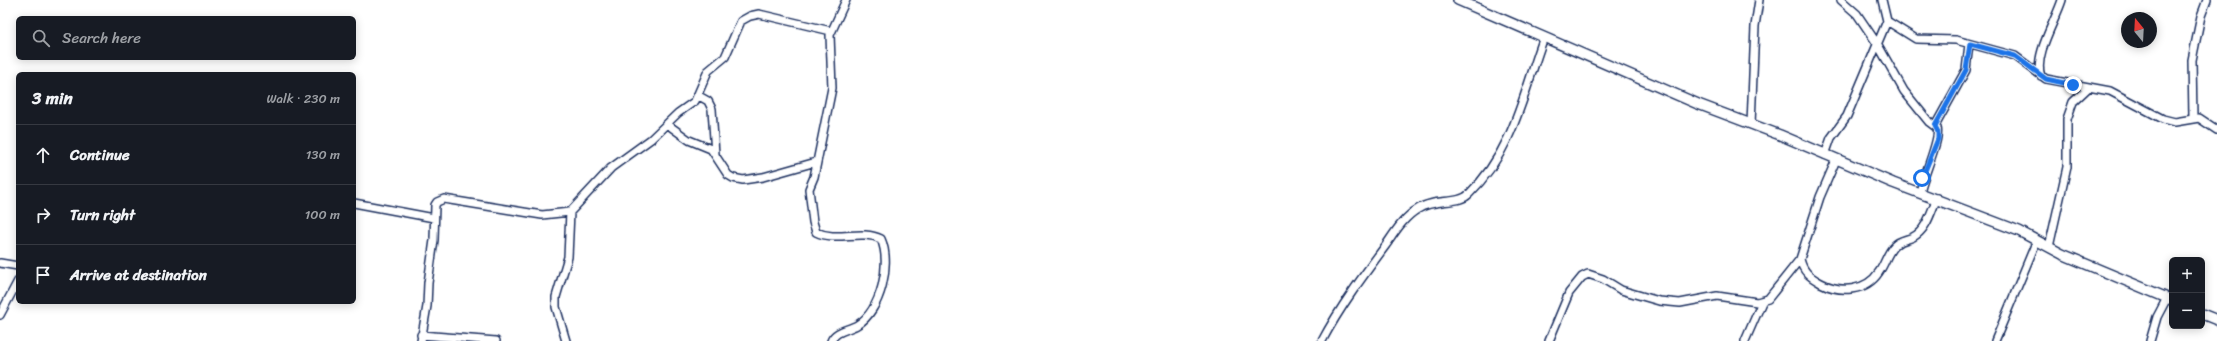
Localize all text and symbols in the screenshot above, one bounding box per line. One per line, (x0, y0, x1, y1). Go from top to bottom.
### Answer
north arrow (2121, 12, 2157, 48)
search box (16, 16, 356, 60)
text: Search here (62, 25, 141, 51)
icon: search (30, 27, 52, 49)
route end (2064, 76, 2082, 94)
text: 3 min (32, 83, 73, 113)
text: Walk · 230 m (266, 87, 340, 110)
text: Continue (70, 142, 130, 168)
text: 130 m (306, 143, 340, 166)
icon: ahead (32, 144, 54, 166)
route start (1913, 169, 1931, 187)
text: Turn right (70, 202, 135, 228)
text: 100 m (305, 203, 340, 226)
icon: right (32, 204, 54, 226)
map controls (2169, 257, 2205, 329)
button: + (2169, 257, 2205, 293)
text: Arrive at destination (70, 262, 207, 288)
icon: arrive (32, 264, 54, 286)
button: − (2169, 293, 2205, 329)

